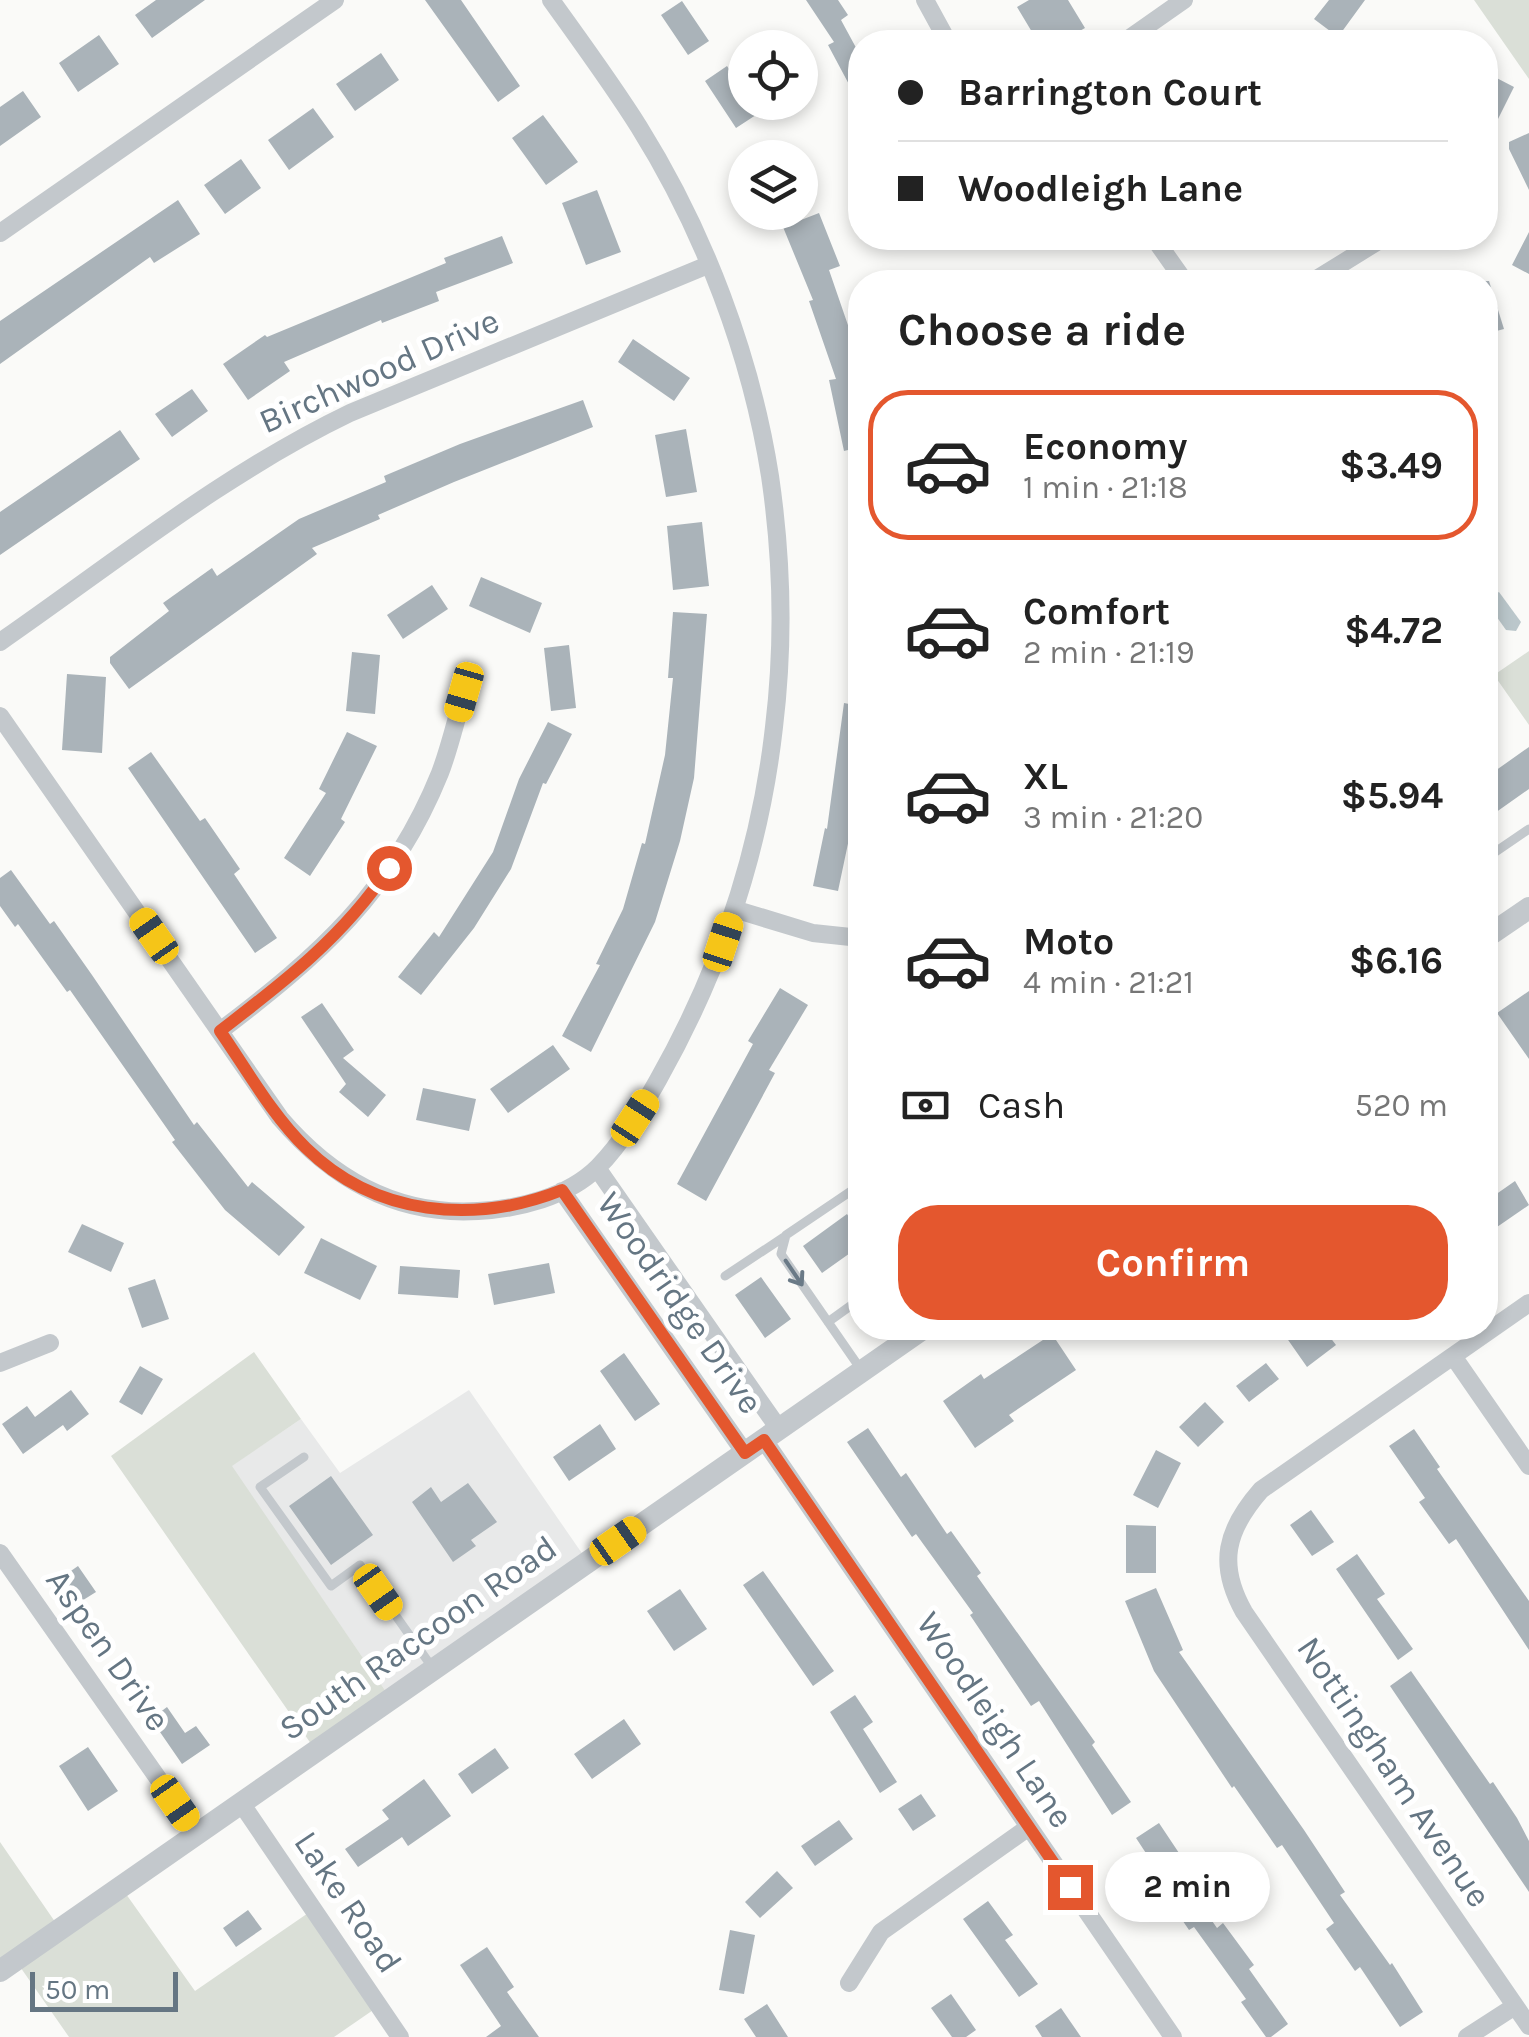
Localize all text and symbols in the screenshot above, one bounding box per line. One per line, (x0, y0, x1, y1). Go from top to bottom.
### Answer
map controls (728, 30, 818, 230)
button: locate (728, 30, 818, 120)
text: Barrington Court (958, 70, 1262, 115)
button: layers (728, 140, 818, 230)
text: Woodleigh Lane (958, 166, 1243, 211)
street label: Birchwood Drive (253, 300, 505, 442)
text: Choose a ride (898, 304, 1186, 356)
icon: car (903, 420, 993, 510)
text: Economy (1023, 424, 1187, 469)
text: $3.49 (1339, 443, 1443, 488)
text: 1 min · 21:18 (1023, 469, 1188, 506)
icon: car (903, 585, 993, 675)
text: Comfort (1023, 589, 1170, 634)
text: $4.72 (1344, 608, 1443, 653)
text: 2 min · 21:19 (1023, 634, 1194, 671)
car (441, 659, 487, 725)
icon: car (903, 750, 993, 840)
text: XL (1023, 754, 1068, 799)
text: $5.94 (1341, 773, 1443, 818)
text: 3 min · 21:20 (1023, 799, 1203, 836)
route start (367, 846, 412, 891)
car (125, 903, 183, 969)
car (699, 909, 747, 975)
icon: car (903, 915, 993, 1005)
text: Moto (1023, 919, 1114, 964)
text: $6.16 (1349, 938, 1443, 983)
text: 4 min · 21:21 (1023, 964, 1194, 1001)
icon: cash (898, 1078, 953, 1133)
text: Cash (978, 1083, 1065, 1128)
car (606, 1085, 664, 1151)
text: 520 m (1355, 1087, 1448, 1124)
street label: Woodridge Drive (588, 1184, 772, 1422)
button: Confirm (898, 1205, 1448, 1320)
one-way arrow (783, 1258, 804, 1286)
car (585, 1512, 651, 1570)
street label: South Raccoon Road (271, 1527, 565, 1749)
car (349, 1559, 407, 1625)
street label: Aspen Drive (37, 1561, 179, 1739)
street label: Woodleigh Lane (908, 1604, 1082, 1836)
street label: Nottingham Avenue (1288, 1629, 1500, 1915)
car (146, 1770, 204, 1836)
street label: Lake Road (286, 1823, 410, 1981)
callout: 2 min (1105, 1852, 1270, 1922)
route end (1048, 1865, 1093, 1910)
text: 2 min (1143, 1868, 1232, 1905)
scale bar (30, 1967, 178, 2012)
text: 50 m (45, 1973, 110, 2006)

